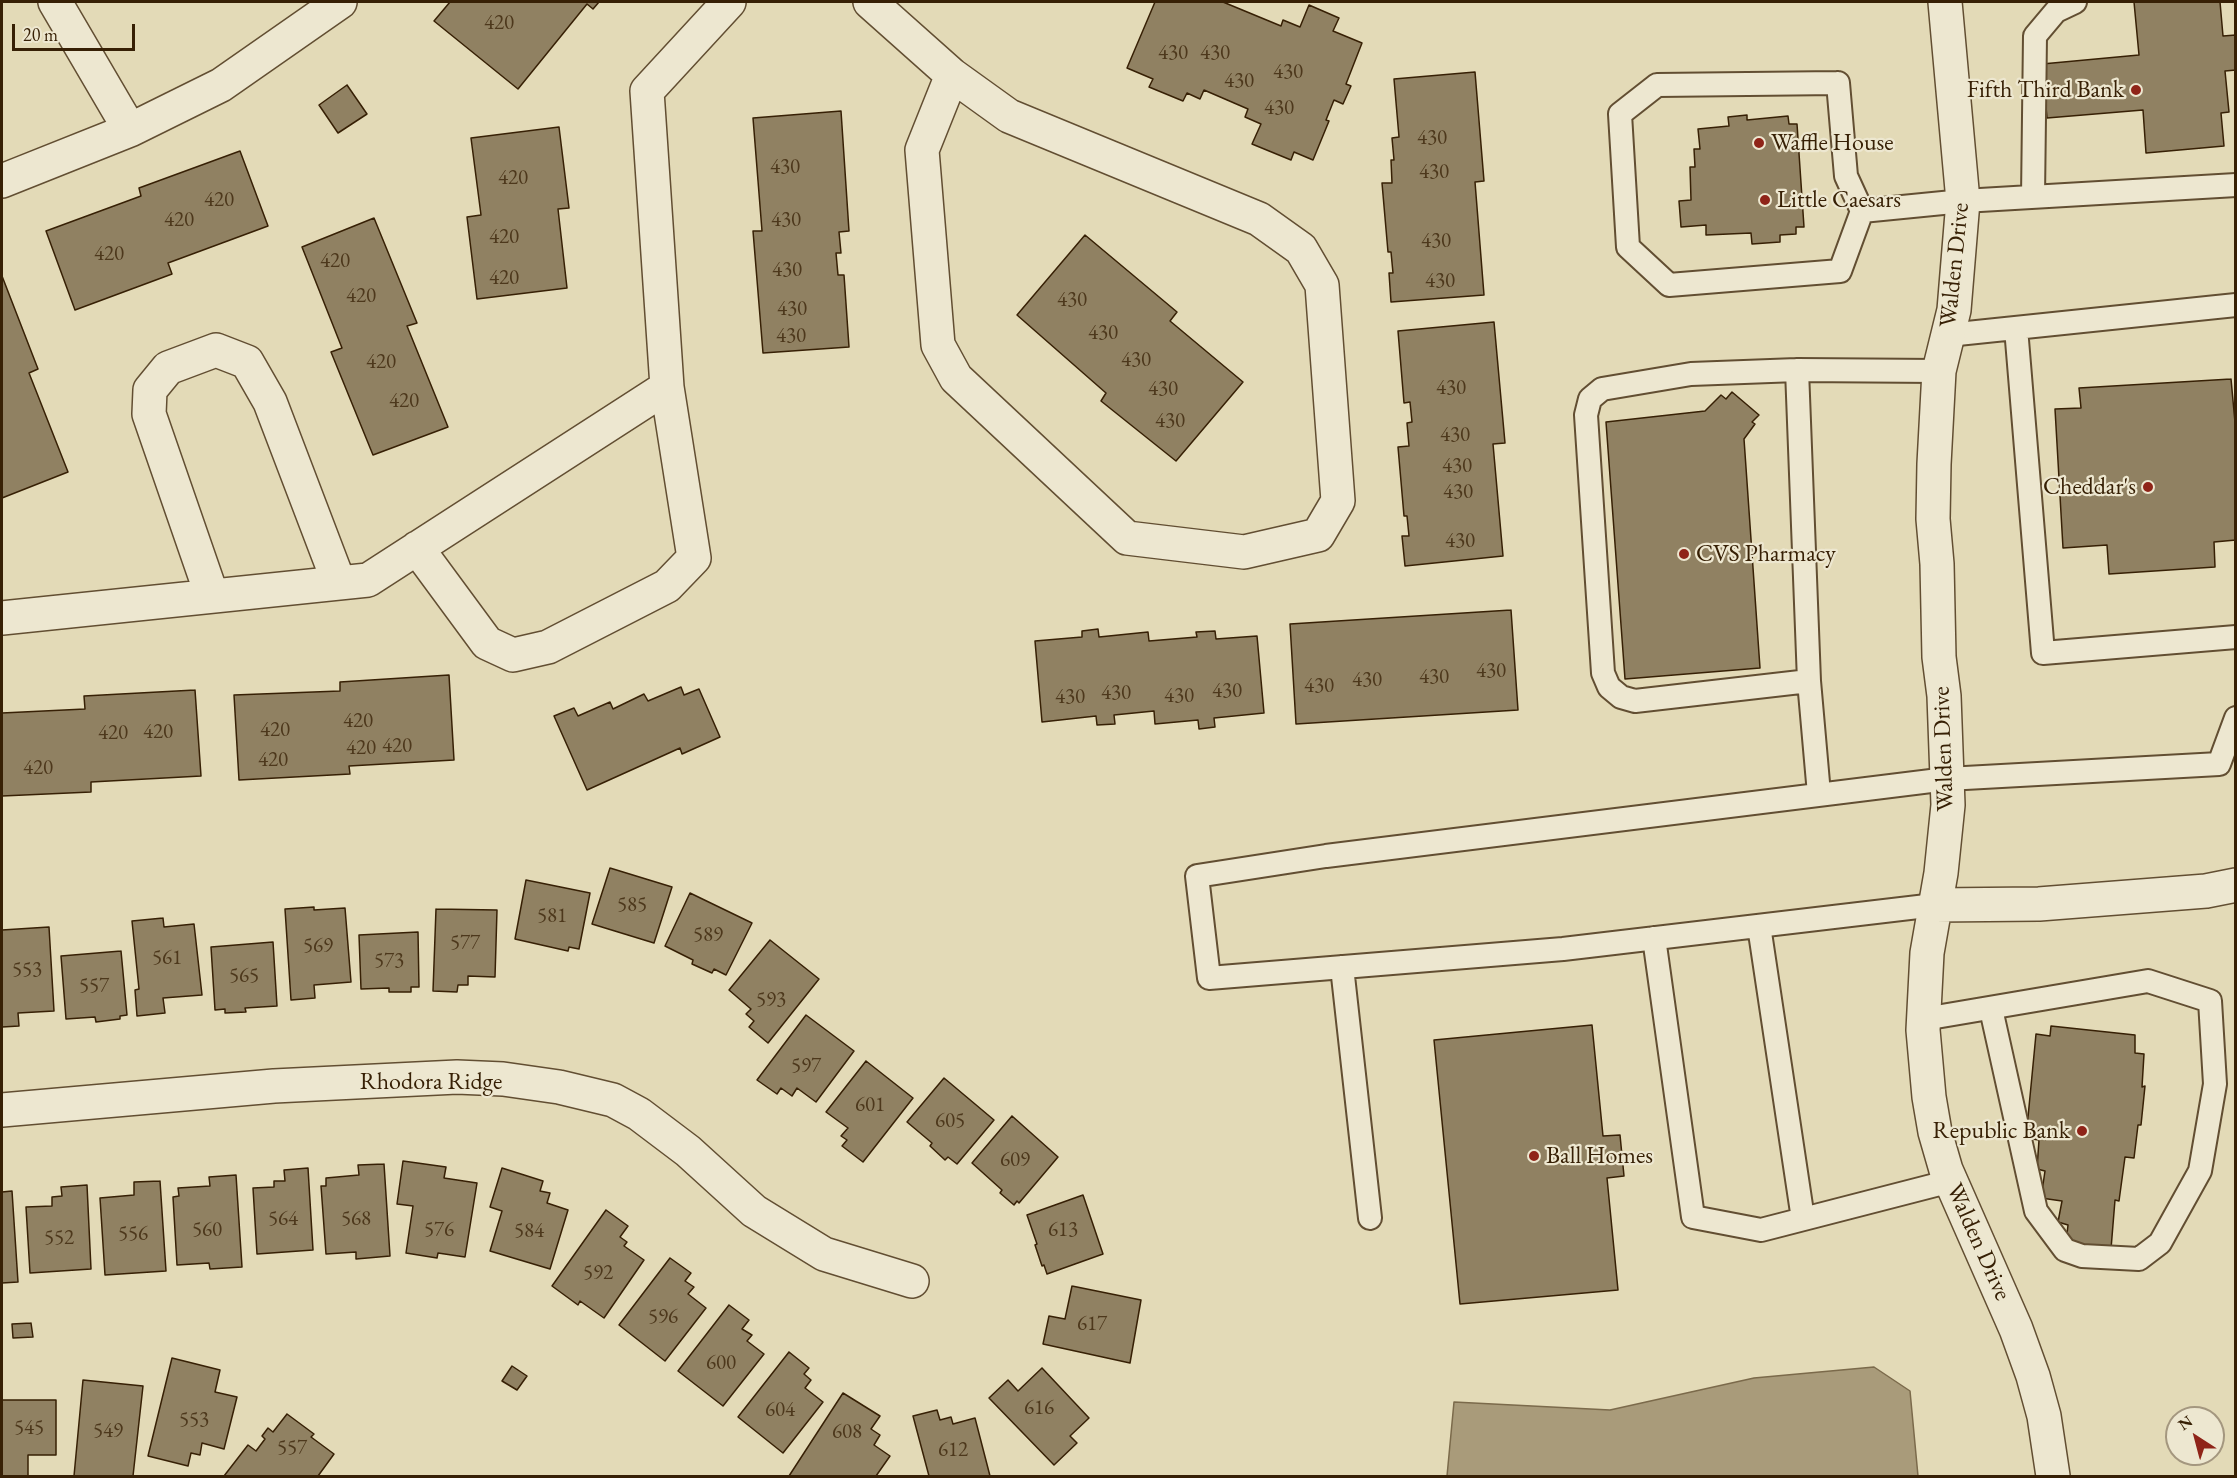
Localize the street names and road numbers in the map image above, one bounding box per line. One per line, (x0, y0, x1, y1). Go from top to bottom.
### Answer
street label: Walden Drive (1934, 201, 1976, 329)
street label: Walden Drive (1927, 686, 1961, 812)
street label: Rhodora Ridge (360, 1068, 502, 1096)
street label: Walden Drive (1939, 1179, 2017, 1305)

